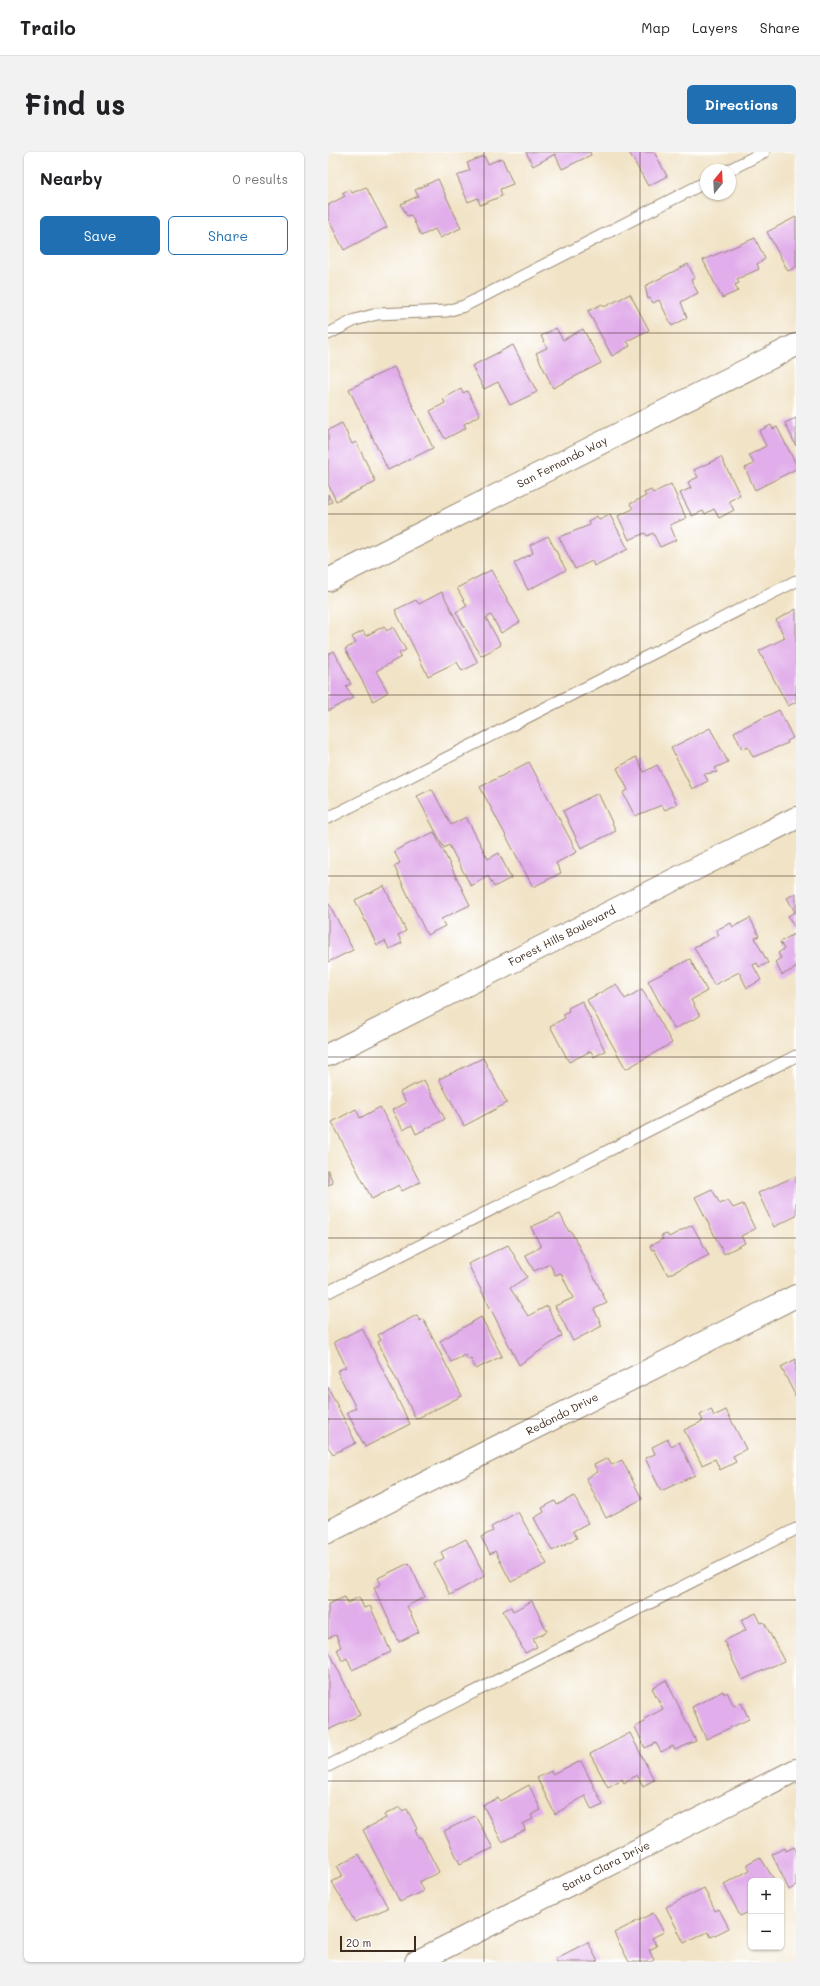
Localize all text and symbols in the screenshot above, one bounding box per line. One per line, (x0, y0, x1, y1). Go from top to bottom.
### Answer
text: Trailo (20, 15, 76, 40)
text: Map (641, 18, 670, 37)
text: Layers (692, 18, 738, 37)
text: Share (760, 18, 800, 37)
button: Directions (687, 85, 796, 124)
text: Find us (24, 86, 125, 122)
north arrow (700, 164, 736, 200)
text: Nearby (40, 167, 102, 189)
text: 0 results (233, 170, 288, 187)
button: Save (40, 216, 160, 255)
button: Share (168, 216, 288, 255)
street label: San Fernando Way (514, 432, 610, 491)
street label: Forest Hills Boulevard (506, 902, 618, 969)
street label: Redondo Drive (523, 1389, 601, 1438)
street label: Santa Clara Drive (559, 1837, 652, 1894)
map controls (748, 1878, 784, 1950)
button: + (748, 1878, 784, 1914)
button: − (748, 1914, 784, 1950)
scale bar (340, 1934, 416, 1953)
text: 20 m (346, 1935, 371, 1950)

